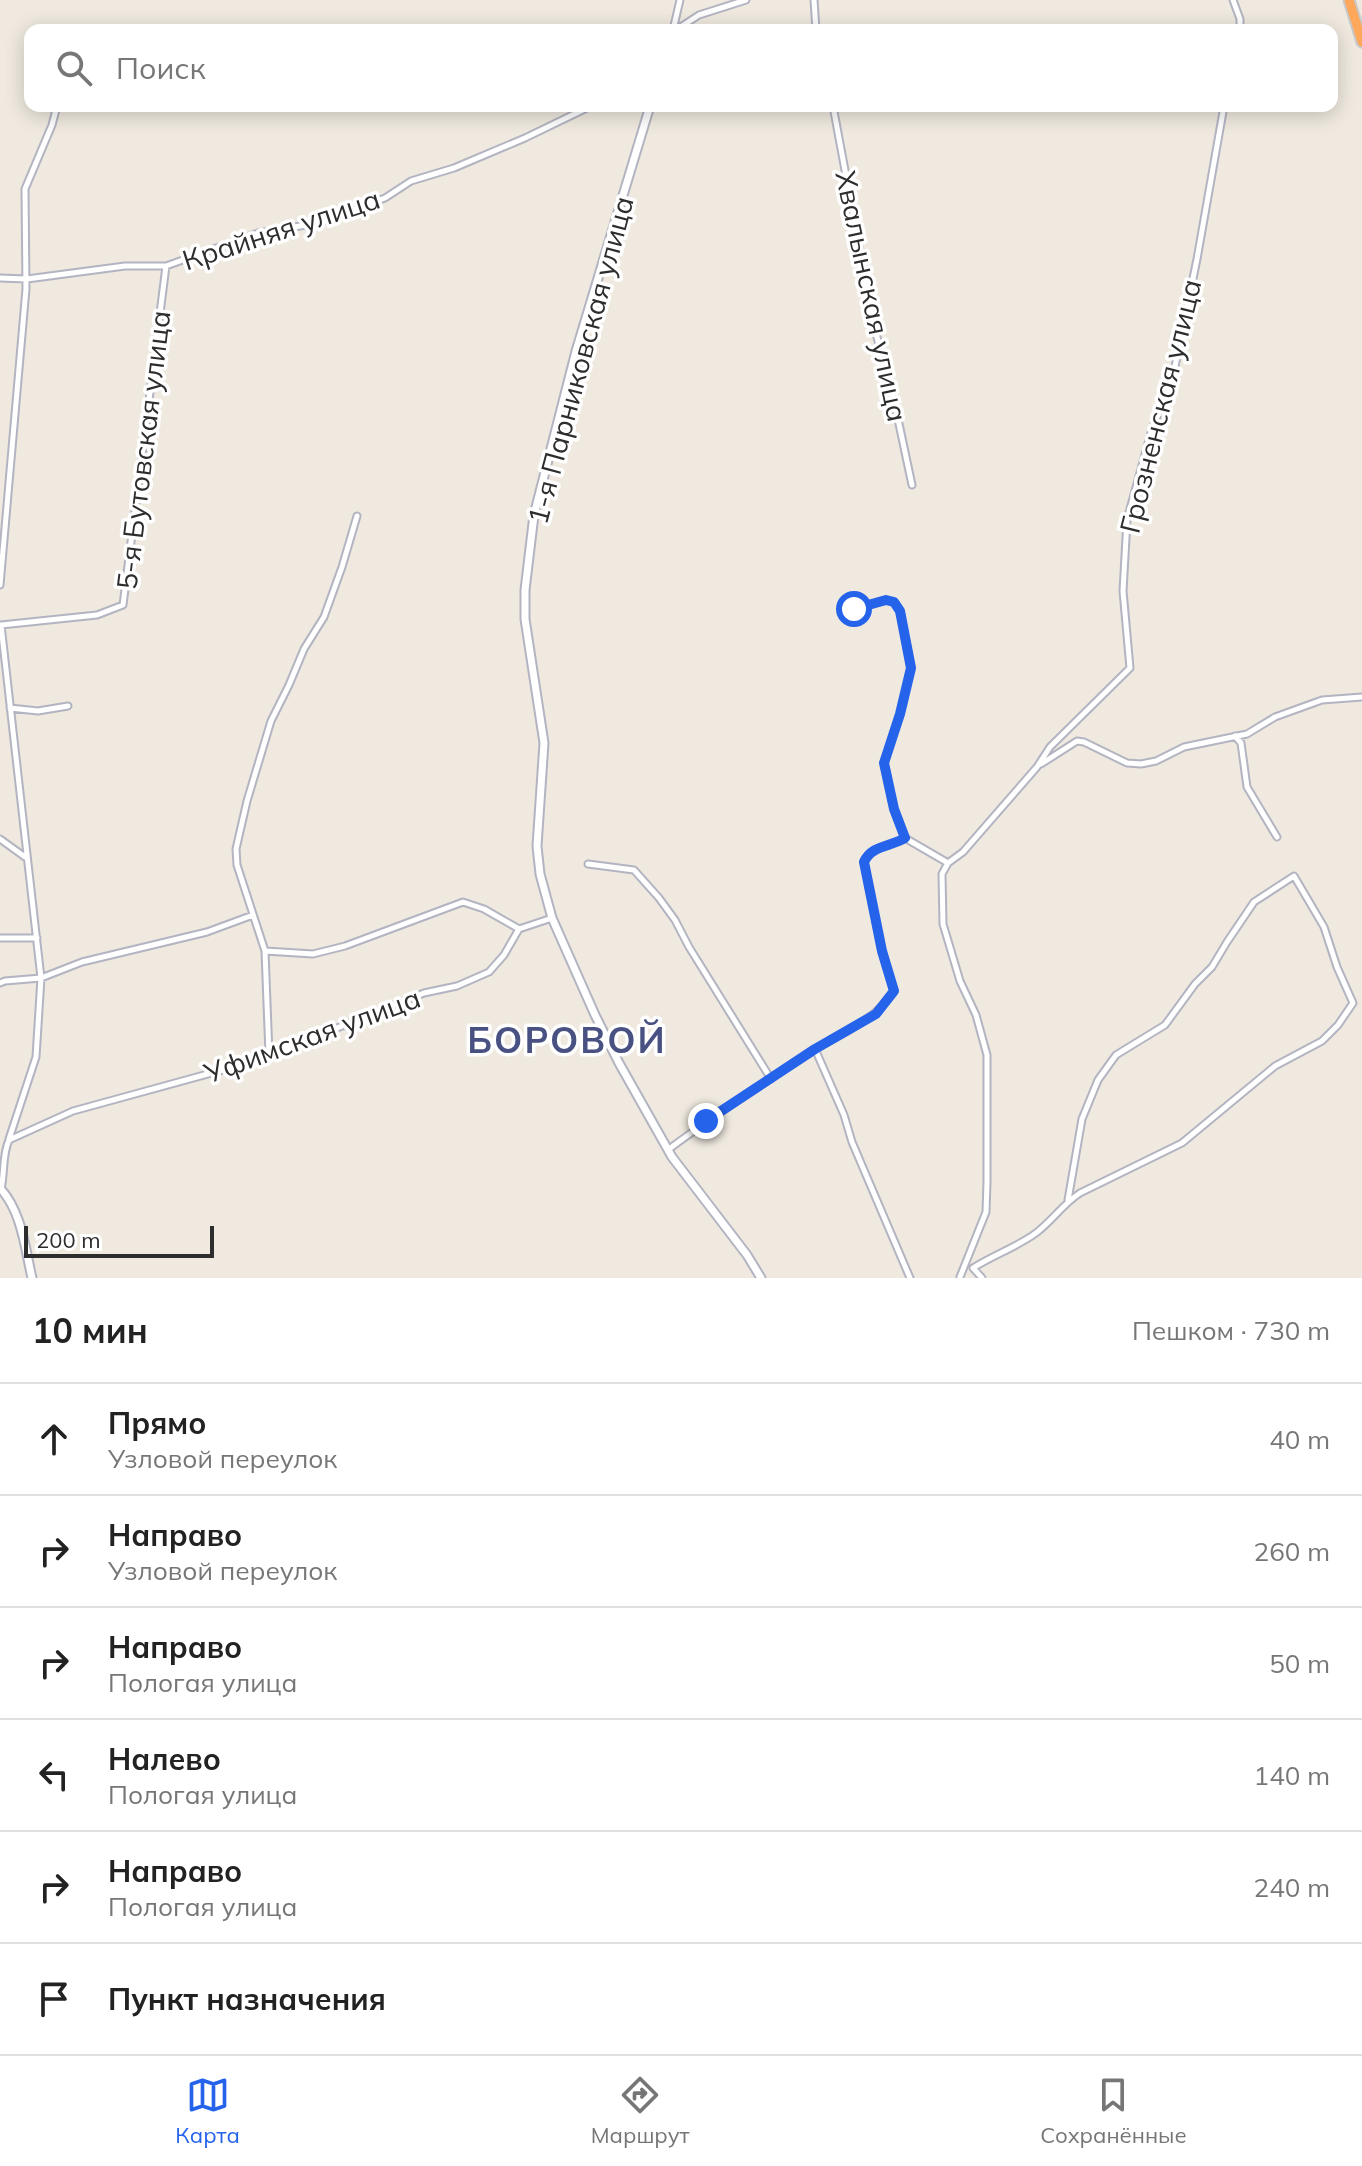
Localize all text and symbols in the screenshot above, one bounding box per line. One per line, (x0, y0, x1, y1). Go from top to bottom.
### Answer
search box (24, 24, 1338, 112)
icon: search (52, 46, 96, 90)
text: Поиск (116, 49, 206, 87)
street label: Хвалынская улица (828, 167, 916, 425)
street label: Крайняя улица (178, 181, 384, 277)
street label: 1-я Парниковская улица (519, 192, 641, 528)
street label: Грозненская улица (1112, 275, 1208, 537)
street label: 5-я Бутовская улица (109, 309, 177, 591)
route start (836, 591, 872, 627)
street label: Уфимская улица (198, 980, 425, 1091)
district label: БОРОВОЙ (467, 1017, 667, 1062)
route end (688, 1103, 724, 1139)
scale bar (24, 1222, 214, 1258)
text: 200 m (36, 1226, 101, 1254)
text: 10 мин (32, 1309, 148, 1352)
text: Пешком · 730 m (1132, 1314, 1330, 1347)
text: Прямо (108, 1404, 206, 1442)
icon: ahead (32, 1417, 76, 1461)
text: 40 m (1269, 1423, 1330, 1456)
text: Узловой переулок (108, 1442, 337, 1475)
text: Направо (108, 1516, 242, 1554)
icon: right (32, 1529, 76, 1573)
text: 260 m (1254, 1535, 1330, 1568)
text: Узловой переулок (108, 1554, 337, 1587)
text: Направо (108, 1628, 242, 1666)
icon: right (32, 1641, 76, 1685)
text: 50 m (1269, 1647, 1330, 1680)
text: Пологая улица (108, 1666, 297, 1699)
text: Налево (108, 1740, 221, 1778)
icon: left (32, 1753, 76, 1797)
text: 140 m (1254, 1759, 1330, 1792)
text: Пологая улица (108, 1778, 297, 1811)
text: Направо (108, 1852, 242, 1890)
icon: right (32, 1865, 76, 1909)
text: 240 m (1254, 1871, 1330, 1904)
text: Пологая улица (108, 1890, 297, 1923)
icon: arrive (32, 1977, 76, 2021)
text: Пункт назначения (108, 1980, 386, 2018)
tab: Карта (175, 2073, 240, 2149)
tab: Маршрут (591, 2073, 690, 2149)
tab: Сохранённые (1040, 2073, 1187, 2149)

